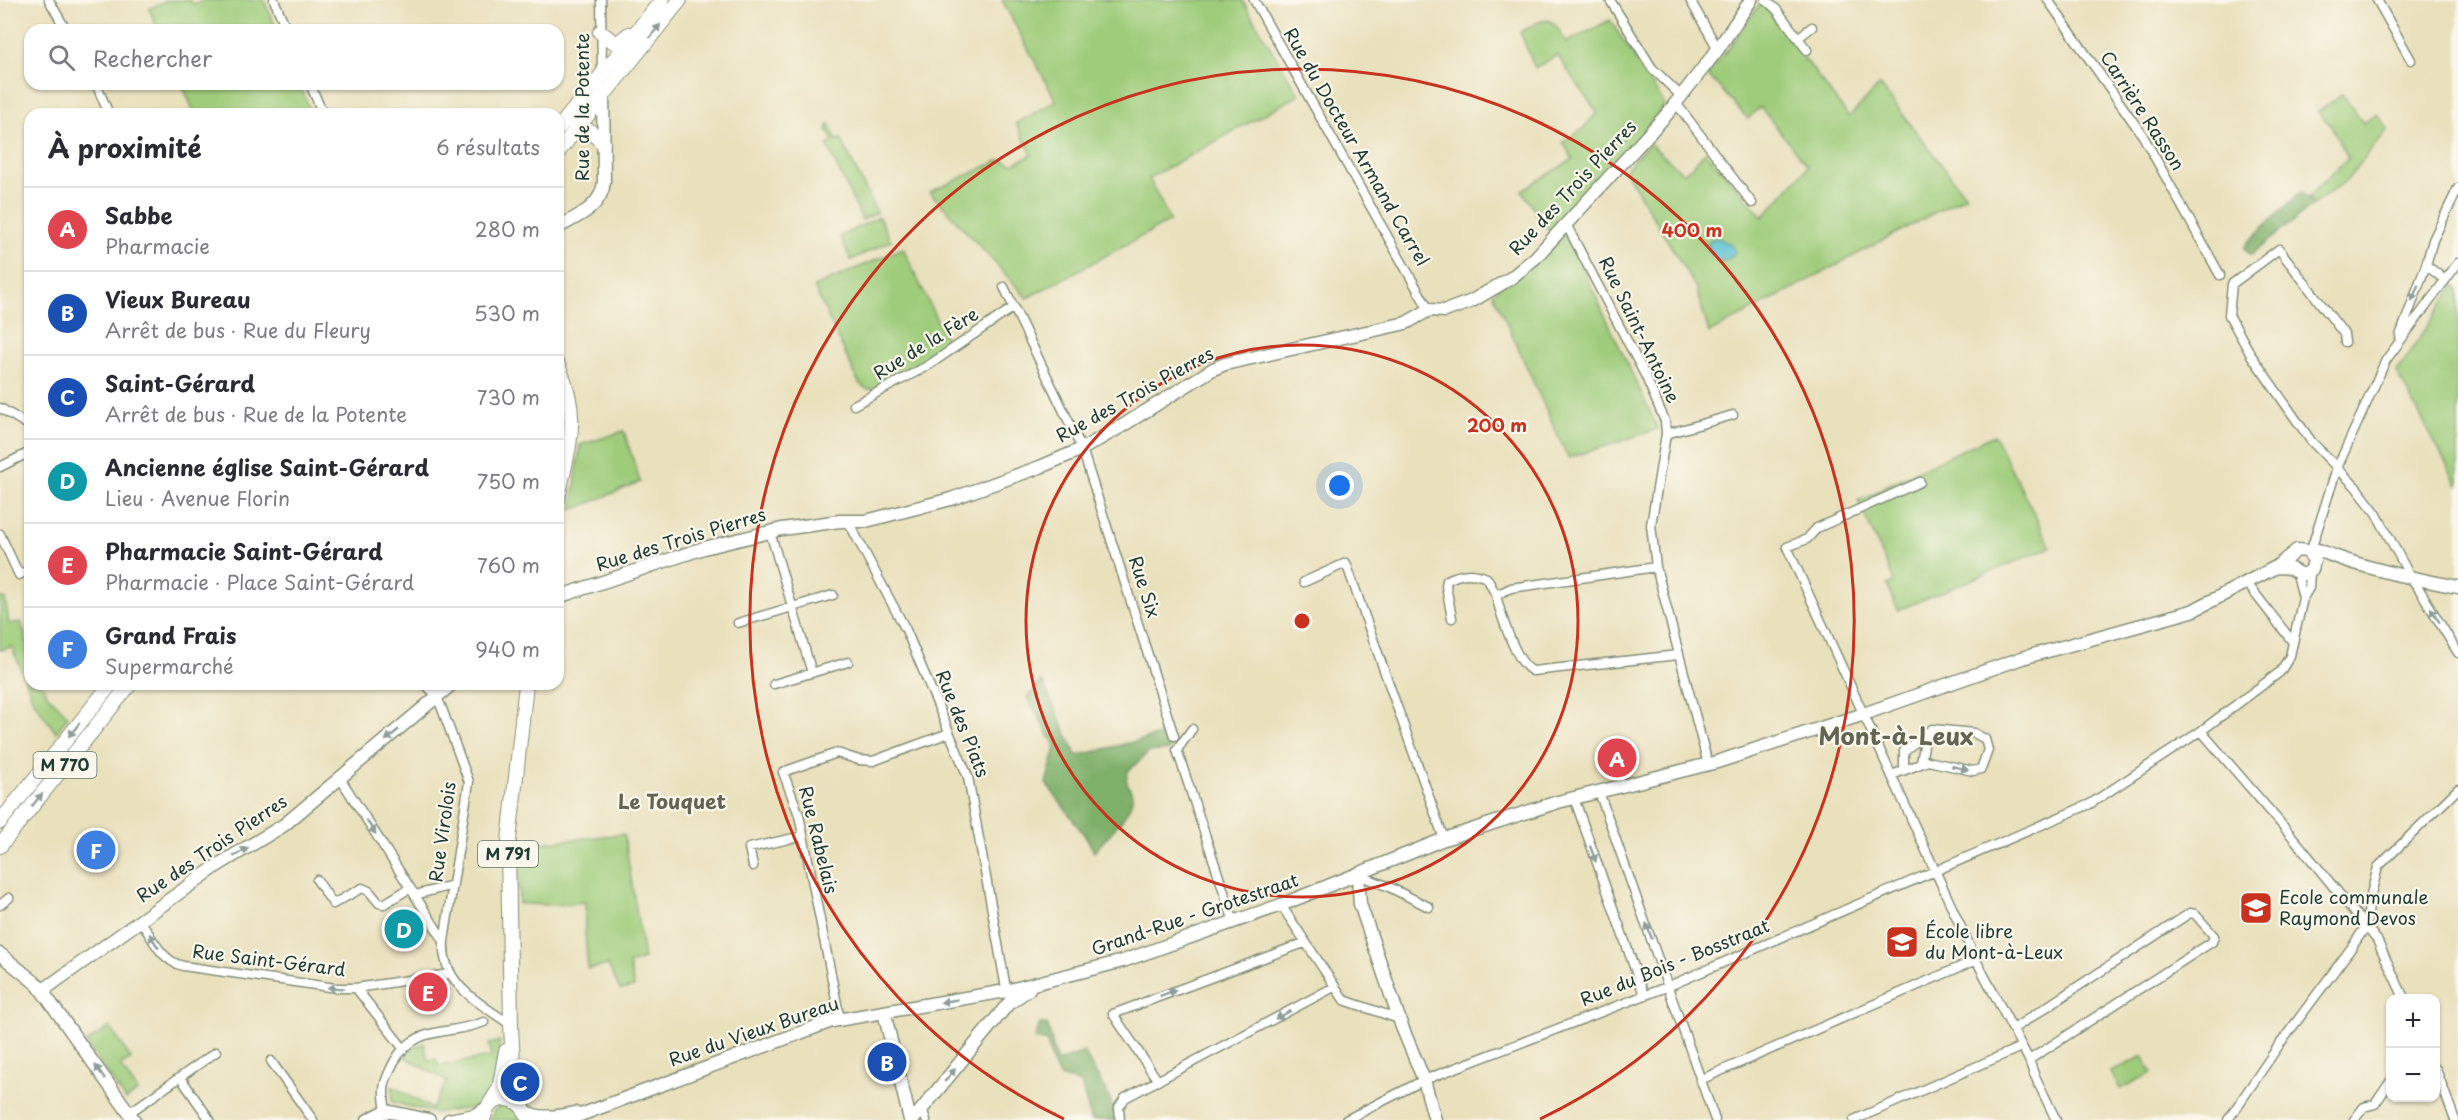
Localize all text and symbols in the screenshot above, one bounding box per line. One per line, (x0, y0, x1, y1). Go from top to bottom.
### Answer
street label: Rue du Docteur Armand Carrel (1278, 22, 1437, 270)
search box (24, 24, 564, 90)
one-way arrow (649, 24, 661, 39)
street label: Rue de la Potente (568, 33, 595, 181)
icon: search (45, 41, 78, 74)
text: Rechercher (93, 41, 212, 74)
street label: Carrière Rasson (2094, 45, 2192, 175)
street label: Rue des Trois Pierres (1502, 113, 1642, 261)
text: À proximité (48, 128, 202, 167)
text: 6 résultats (436, 132, 540, 162)
text: Sabbe (105, 198, 173, 231)
text: A (60, 214, 75, 244)
text: 280 m (475, 214, 540, 244)
text: 400 m (1662, 216, 1722, 243)
text: Pharmacie (105, 231, 210, 261)
street label: Rue Saint-Antoine (1593, 252, 1688, 407)
text: Vieux Bureau (105, 282, 251, 315)
one-way arrow (2410, 284, 2420, 302)
text: B (61, 298, 74, 328)
text: 530 m (474, 298, 540, 328)
street label: Rue de la Fère (868, 300, 983, 386)
text: Arrêt de bus · Rue du Fleury (105, 315, 371, 345)
street label: Rue des Trois Pierres (1051, 339, 1218, 448)
text: Saint-Gérard (105, 366, 255, 399)
text: C (60, 382, 75, 412)
text: 730 m (477, 382, 540, 412)
text: Arrêt de bus · Rue de la Potente (105, 399, 407, 429)
text: 200 m (1467, 411, 1527, 438)
text: Ancienne église Saint-Gérard (105, 450, 429, 483)
text: D (60, 466, 75, 496)
text: 750 m (477, 466, 540, 496)
your location (1325, 471, 1354, 500)
text: Lieu · Avenue Florin (105, 483, 290, 513)
street label: Rue des Trois Pierres (592, 500, 769, 577)
text: Pharmacie Saint-Gérard (105, 534, 383, 567)
text: E (61, 550, 74, 580)
text: 760 m (477, 550, 540, 580)
street label: Rue Six (1123, 552, 1168, 621)
text: Pharmacie · Place Saint-Gérard (105, 567, 414, 597)
one-way arrow (2430, 607, 2441, 623)
centre of rings (1292, 611, 1312, 631)
text: Grand Frais (105, 618, 236, 651)
text: F (62, 634, 73, 664)
text: 940 m (475, 634, 540, 664)
text: Supermarché (105, 651, 234, 681)
street label: Rue des Piats (930, 666, 997, 781)
district label: Mont-à-Leux (1818, 717, 1974, 753)
one-way arrow (69, 722, 81, 737)
one-way arrow (385, 728, 400, 741)
pin: A (1598, 736, 1636, 780)
road number: M 770 (34, 752, 97, 778)
one-way arrow (1951, 764, 1970, 773)
street label: Rue Virolois (421, 780, 462, 884)
street label: Rue Rabelais (793, 783, 846, 896)
district label: Le Touquet (618, 786, 726, 816)
street label: Rue des Trois Pierres (130, 787, 292, 908)
one-way arrow (30, 792, 43, 808)
one-way arrow (366, 819, 377, 836)
pin: F (76, 828, 116, 872)
road number: M 791 (478, 841, 538, 867)
one-way arrow (1589, 845, 1599, 863)
one-way arrow (233, 846, 249, 857)
street label: Grand-Rue - Grotestraat (1087, 865, 1302, 962)
place label: Ecole communale Raymond Devos (2279, 883, 2429, 931)
school or university icon: Ecole communale Raymond Devos (2238, 890, 2274, 926)
pin: D (384, 906, 424, 952)
street label: Rue du Bois - Bosstraat (1576, 911, 1773, 1012)
place label: École libre du Mont-à-Leux (1925, 917, 2063, 965)
one-way arrow (1643, 922, 1653, 940)
school or university icon: École libre du Mont-à-Leux (1884, 924, 1920, 960)
one-way arrow (149, 933, 160, 949)
street label: Rue Saint-Gérard (191, 937, 347, 982)
pin: E (408, 970, 448, 1014)
one-way arrow (327, 983, 346, 992)
one-way arrow (1159, 988, 1177, 998)
street label: Rue du Vieux Bureau (665, 989, 842, 1072)
map controls (2386, 994, 2440, 1102)
button: + (2386, 994, 2440, 1048)
one-way arrow (939, 997, 958, 1006)
one-way arrow (1274, 1010, 1291, 1020)
pin: B (868, 1040, 906, 1084)
button: − (2386, 1048, 2440, 1102)
pin: C (500, 1060, 540, 1104)
one-way arrow (94, 1065, 106, 1081)
one-way arrow (943, 1067, 956, 1083)

